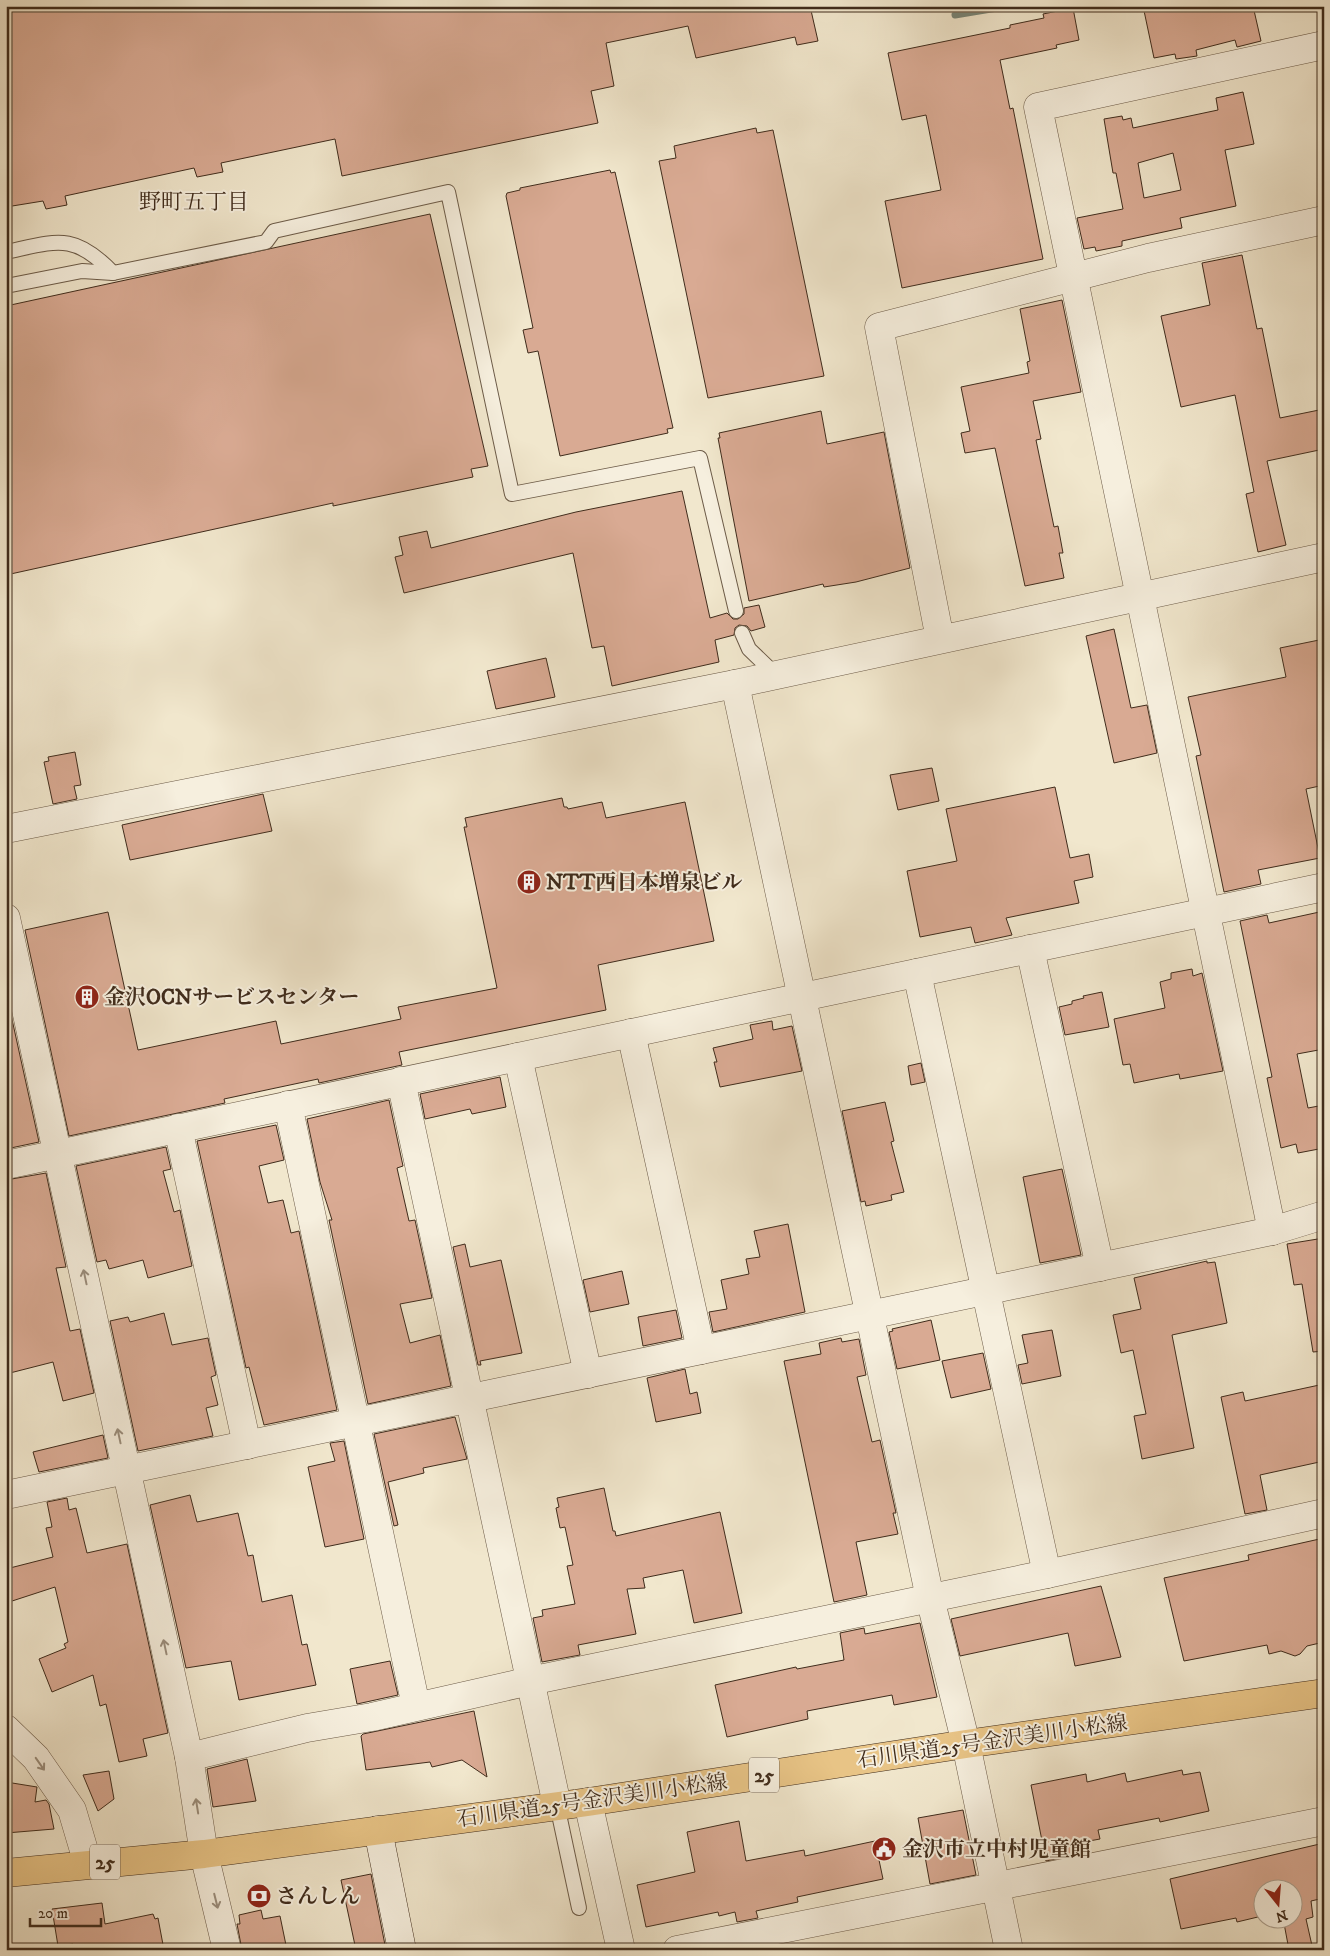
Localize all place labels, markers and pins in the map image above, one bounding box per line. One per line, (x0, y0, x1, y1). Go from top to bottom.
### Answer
building icon: NTT西日本増泉ビル (516, 869, 542, 895)
place label: NTT西日本増泉ビル (546, 870, 742, 896)
building icon: 金沢OCNサービスセンター (74, 984, 100, 1010)
place label: 金沢OCNサービスセンター (104, 985, 359, 1011)
public building icon: 金沢市立中村児童館 (871, 1836, 897, 1862)
place label: 金沢市立中村児童館 (902, 1837, 1091, 1863)
bank icon: さんしん (246, 1883, 272, 1909)
place label: さんしん (276, 1884, 360, 1910)

